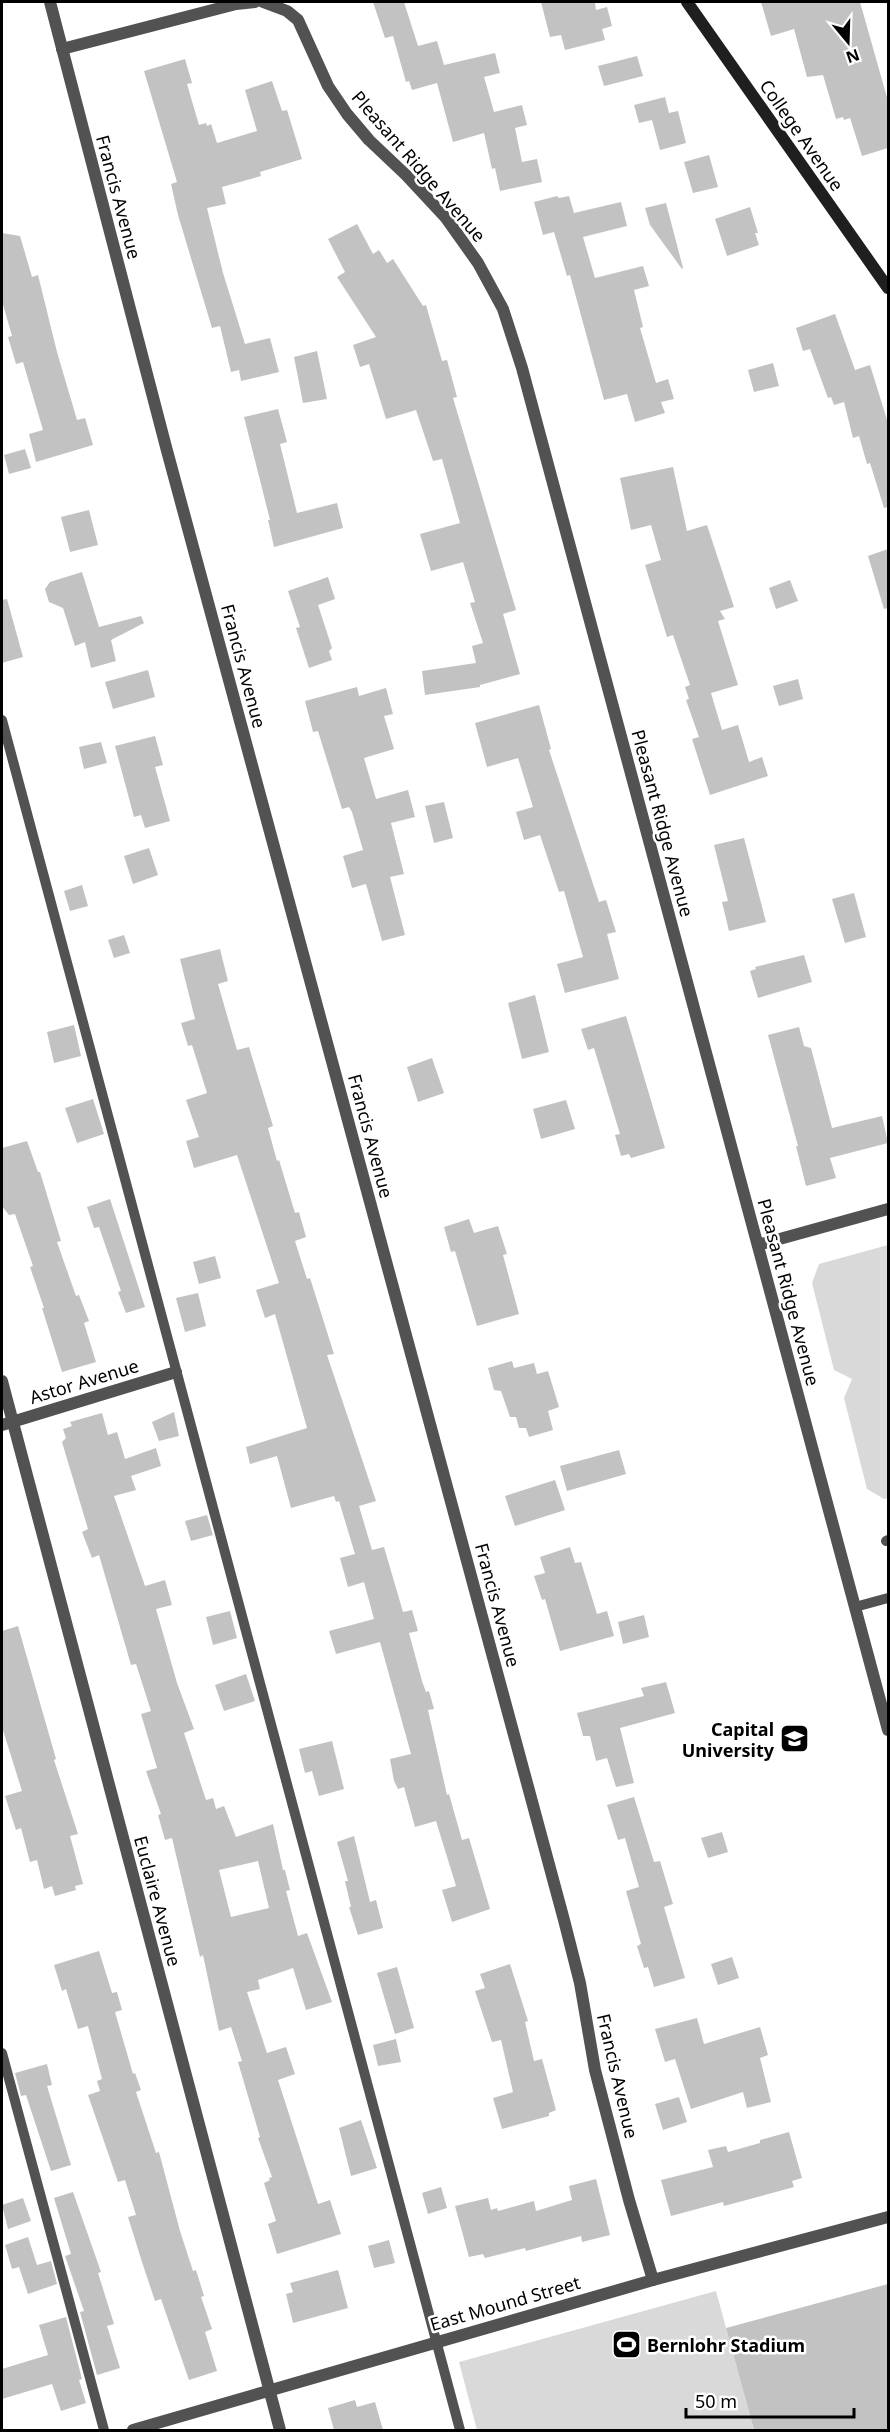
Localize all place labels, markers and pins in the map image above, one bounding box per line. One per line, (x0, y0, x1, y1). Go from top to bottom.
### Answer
place label: Capital University (682, 1717, 775, 1762)
school or university icon: Capital University (779, 1723, 811, 1755)
sports icon: Bernlohr Stadium (610, 2329, 642, 2361)
place label: Bernlohr Stadium (647, 2333, 805, 2357)

